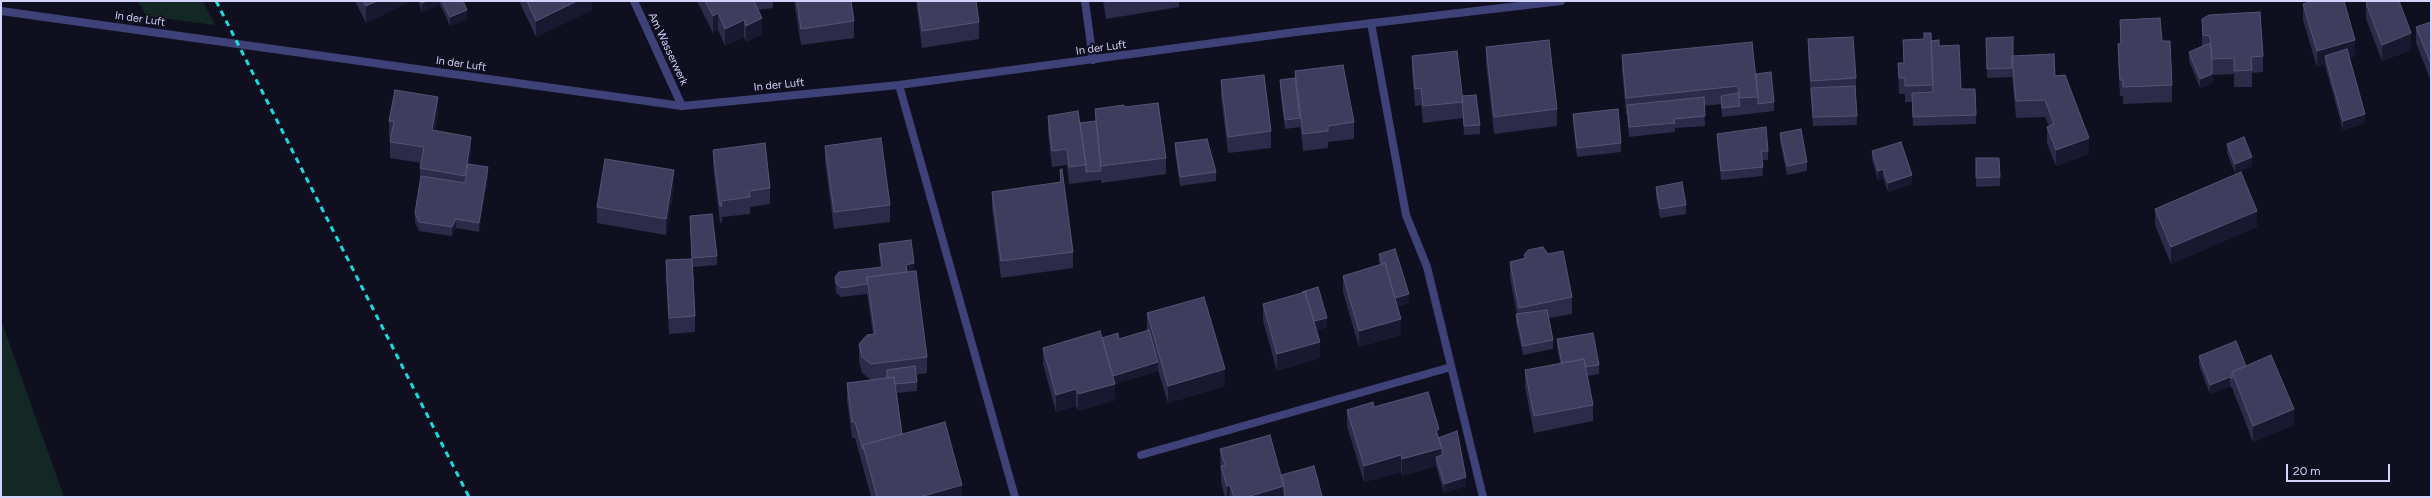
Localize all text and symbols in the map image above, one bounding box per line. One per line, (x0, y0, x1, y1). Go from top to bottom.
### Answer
street label: In der Luft (114, 9, 166, 29)
street label: Am Wasserwerk (645, 11, 691, 87)
street label: In der Luft (1075, 38, 1127, 58)
street label: In der Luft (435, 54, 487, 74)
street label: In der Luft (753, 76, 805, 94)
scale bar (2288, 456, 2392, 482)
text: 20 m (2293, 464, 2321, 478)

